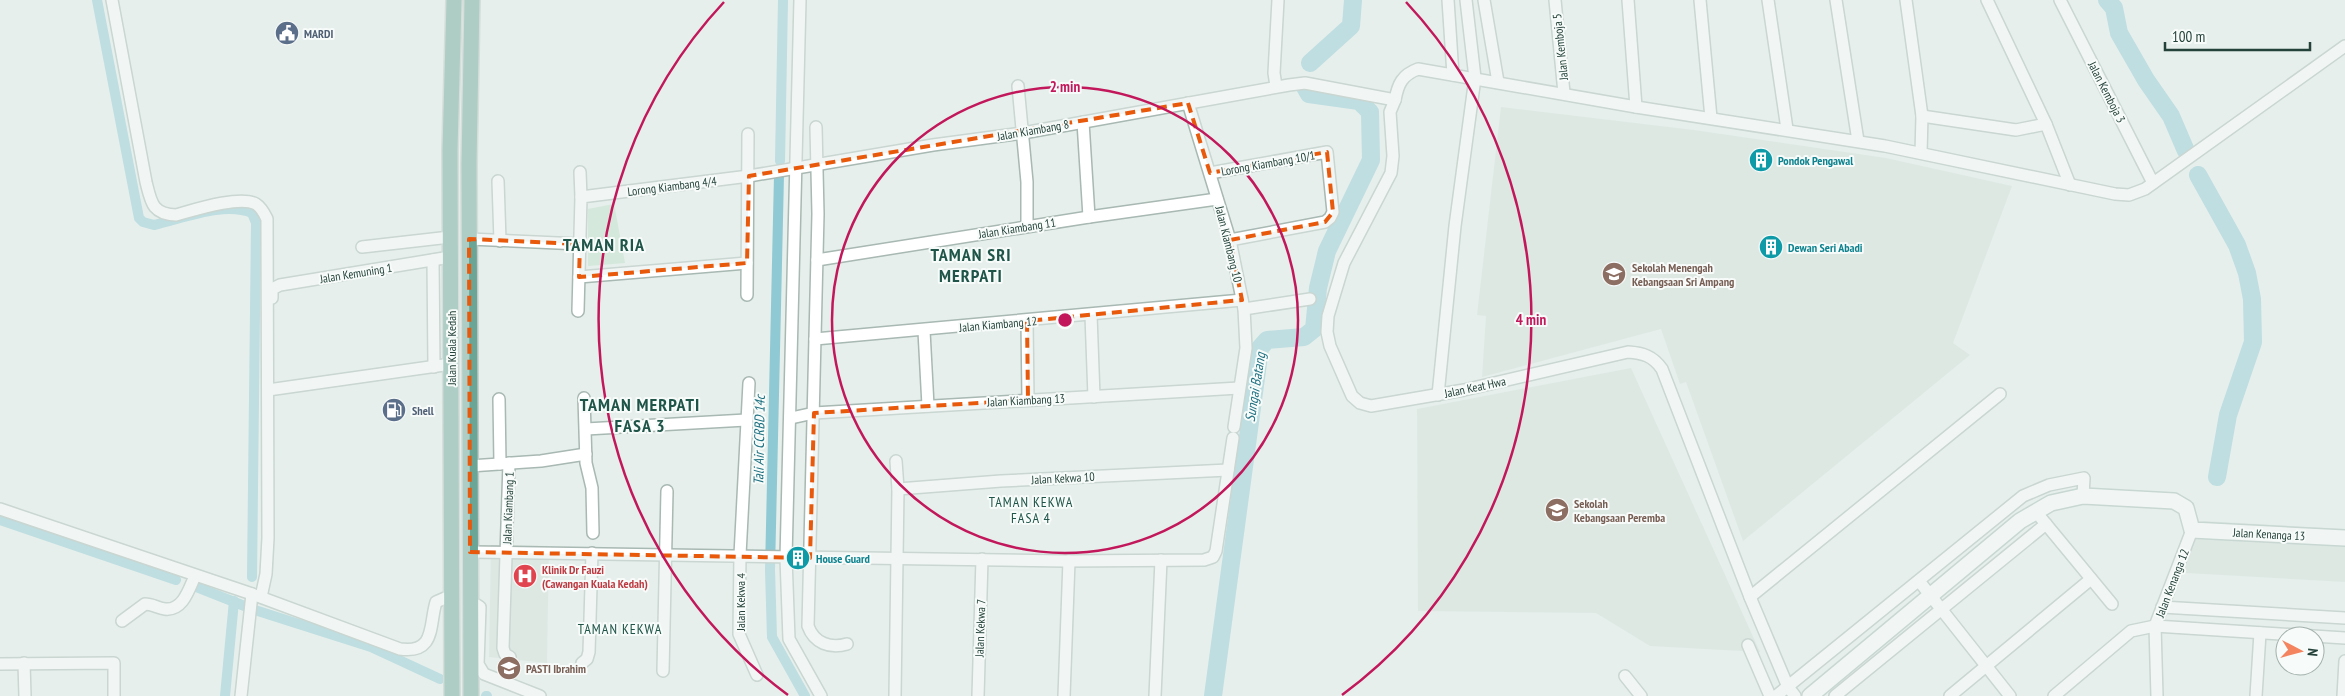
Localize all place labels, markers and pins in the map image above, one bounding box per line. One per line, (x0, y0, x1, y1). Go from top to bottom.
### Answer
public building icon: MARDI (274, 20, 300, 46)
place label: MARDI (304, 26, 333, 41)
building icon: Pondok Pengawal (1748, 147, 1774, 173)
place label: Pondok Pengawal (1778, 153, 1853, 168)
building icon: Dewan Seri Abadi (1758, 234, 1784, 260)
place label: Dewan Seri Abadi (1788, 240, 1863, 255)
place label: Sekolah Menengah Kebangsaan Sri Ampang (1632, 260, 1734, 289)
school or university icon: Sekolah Menengah Kebangsaan Sri Ampang (1601, 261, 1627, 287)
centre of rings (1056, 311, 1074, 329)
fuel station icon: Shell (381, 397, 407, 423)
place label: Shell (412, 403, 434, 418)
place label: Sekolah Kebangsaan Peremba (1574, 496, 1665, 525)
school or university icon: Sekolah Kebangsaan Peremba (1544, 497, 1570, 523)
building icon: House Guard (785, 545, 811, 571)
place label: House Guard (816, 551, 870, 566)
place label: Klinik Dr Fauzi (Cawangan Kuala Kedah) (542, 562, 648, 591)
hospital icon: Klinik Dr Fauzi (Cawangan Kuala Kedah) (512, 563, 538, 589)
school or university icon: PASTI Ibrahim (496, 655, 522, 681)
place label: PASTI Ibrahim (526, 661, 586, 676)

